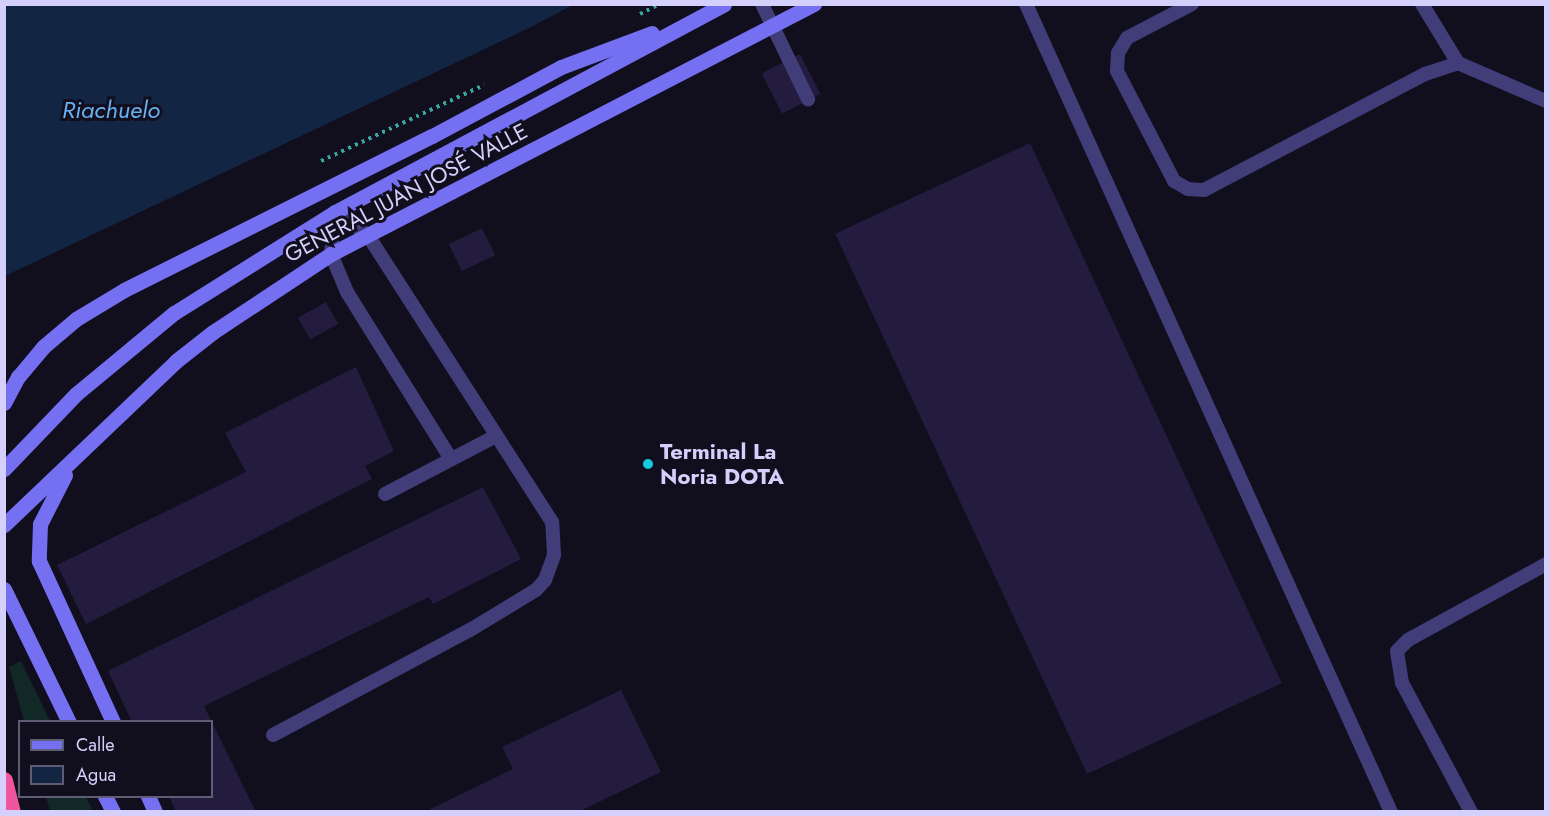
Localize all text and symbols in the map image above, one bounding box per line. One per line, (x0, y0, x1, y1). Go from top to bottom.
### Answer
water label: Riachuelo (62, 96, 160, 124)
street label: GENERAL JUAN JOSÉ VALLE (280, 118, 532, 268)
place label: Terminal La Noria DOTA (660, 438, 784, 490)
marker: Terminal La Noria DOTA (641, 457, 655, 471)
legend (18, 720, 213, 798)
text: Calle (76, 732, 115, 758)
text: Agua (76, 762, 116, 788)

